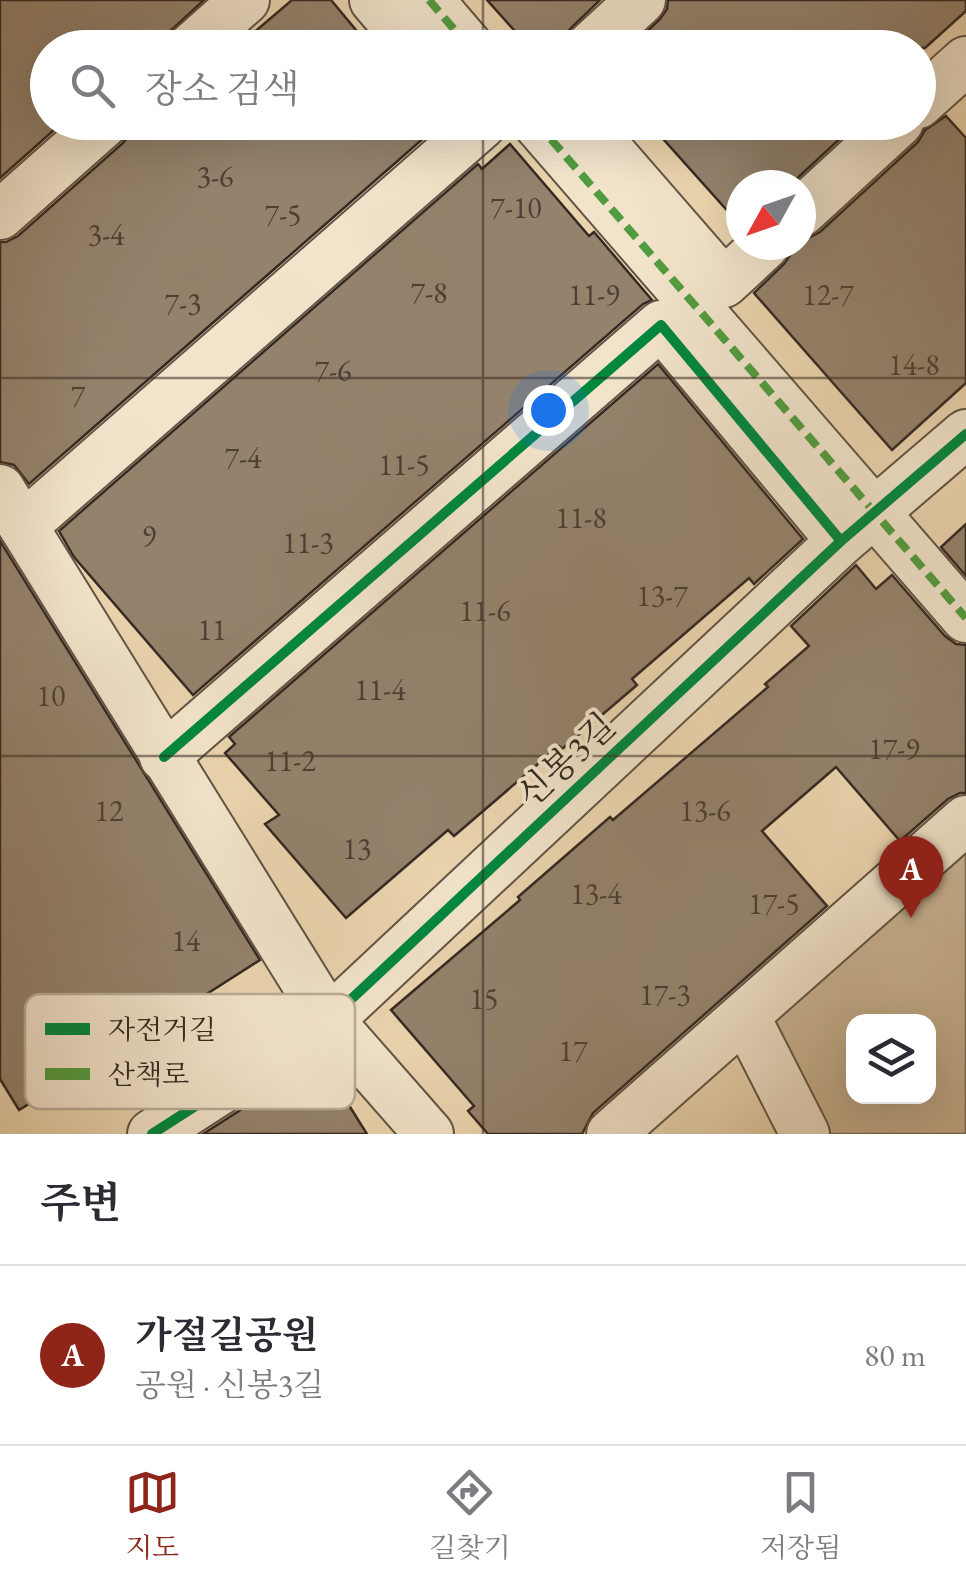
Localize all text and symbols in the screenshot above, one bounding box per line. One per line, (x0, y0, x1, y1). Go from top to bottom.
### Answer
search box (30, 30, 936, 140)
icon: search (65, 58, 120, 113)
text: 장소 검색 (145, 64, 299, 113)
house number: 3-6 (196, 157, 234, 196)
north arrow (726, 170, 816, 260)
house number: 7-10 (490, 188, 542, 227)
house number: 7-5 (264, 195, 302, 234)
house number: 3-4 (87, 215, 125, 254)
house number: 7-8 (410, 273, 448, 312)
house number: 11-9 (568, 275, 620, 314)
house number: 12-7 (802, 275, 854, 314)
house number: 7-3 (164, 284, 202, 323)
house number: 14-8 (888, 345, 940, 384)
house number: 7-6 (314, 351, 352, 390)
house number: 7 (71, 376, 86, 415)
your location (523, 385, 574, 436)
house number: 7-4 (224, 438, 262, 477)
house number: 11-5 (378, 445, 430, 484)
house number: 11-8 (555, 498, 607, 537)
house number: 9 (142, 516, 156, 555)
house number: 11-3 (282, 523, 334, 562)
house number: 13-7 (636, 576, 688, 615)
house number: 11-6 (459, 591, 511, 630)
house number: 11 (198, 610, 226, 649)
house number: 11-4 (354, 670, 406, 709)
house number: 10 (37, 676, 65, 715)
street label: 신봉3길 (507, 703, 624, 816)
house number: 17-9 (868, 729, 920, 768)
house number: 11-2 (264, 741, 316, 780)
house number: 12 (95, 791, 124, 830)
house number: 13-6 (679, 791, 731, 830)
house number: 13 (343, 829, 371, 868)
pin: A (878, 836, 944, 918)
house number: 13-4 (570, 874, 622, 913)
house number: 17-5 (748, 884, 800, 923)
house number: 14 (172, 921, 201, 960)
house number: 17-3 (639, 975, 691, 1014)
house number: 15 (470, 979, 498, 1018)
legend (25, 994, 355, 1109)
text: 자전거길 (108, 1011, 216, 1047)
map controls (846, 1014, 936, 1104)
button: layers (846, 1014, 936, 1104)
house number: 17 (559, 1031, 588, 1070)
text: 산책로 (108, 1056, 189, 1092)
text: 주변 (40, 1175, 121, 1230)
text: 가절길공원 (135, 1310, 319, 1359)
text: A (61, 1334, 84, 1376)
text: 80 m (864, 1334, 926, 1376)
text: 공원 · 신봉3길 (135, 1364, 324, 1406)
tab: 지도 (125, 1465, 180, 1565)
tab: 길찾기 (429, 1465, 511, 1565)
tab: 저장됨 (760, 1465, 841, 1565)

